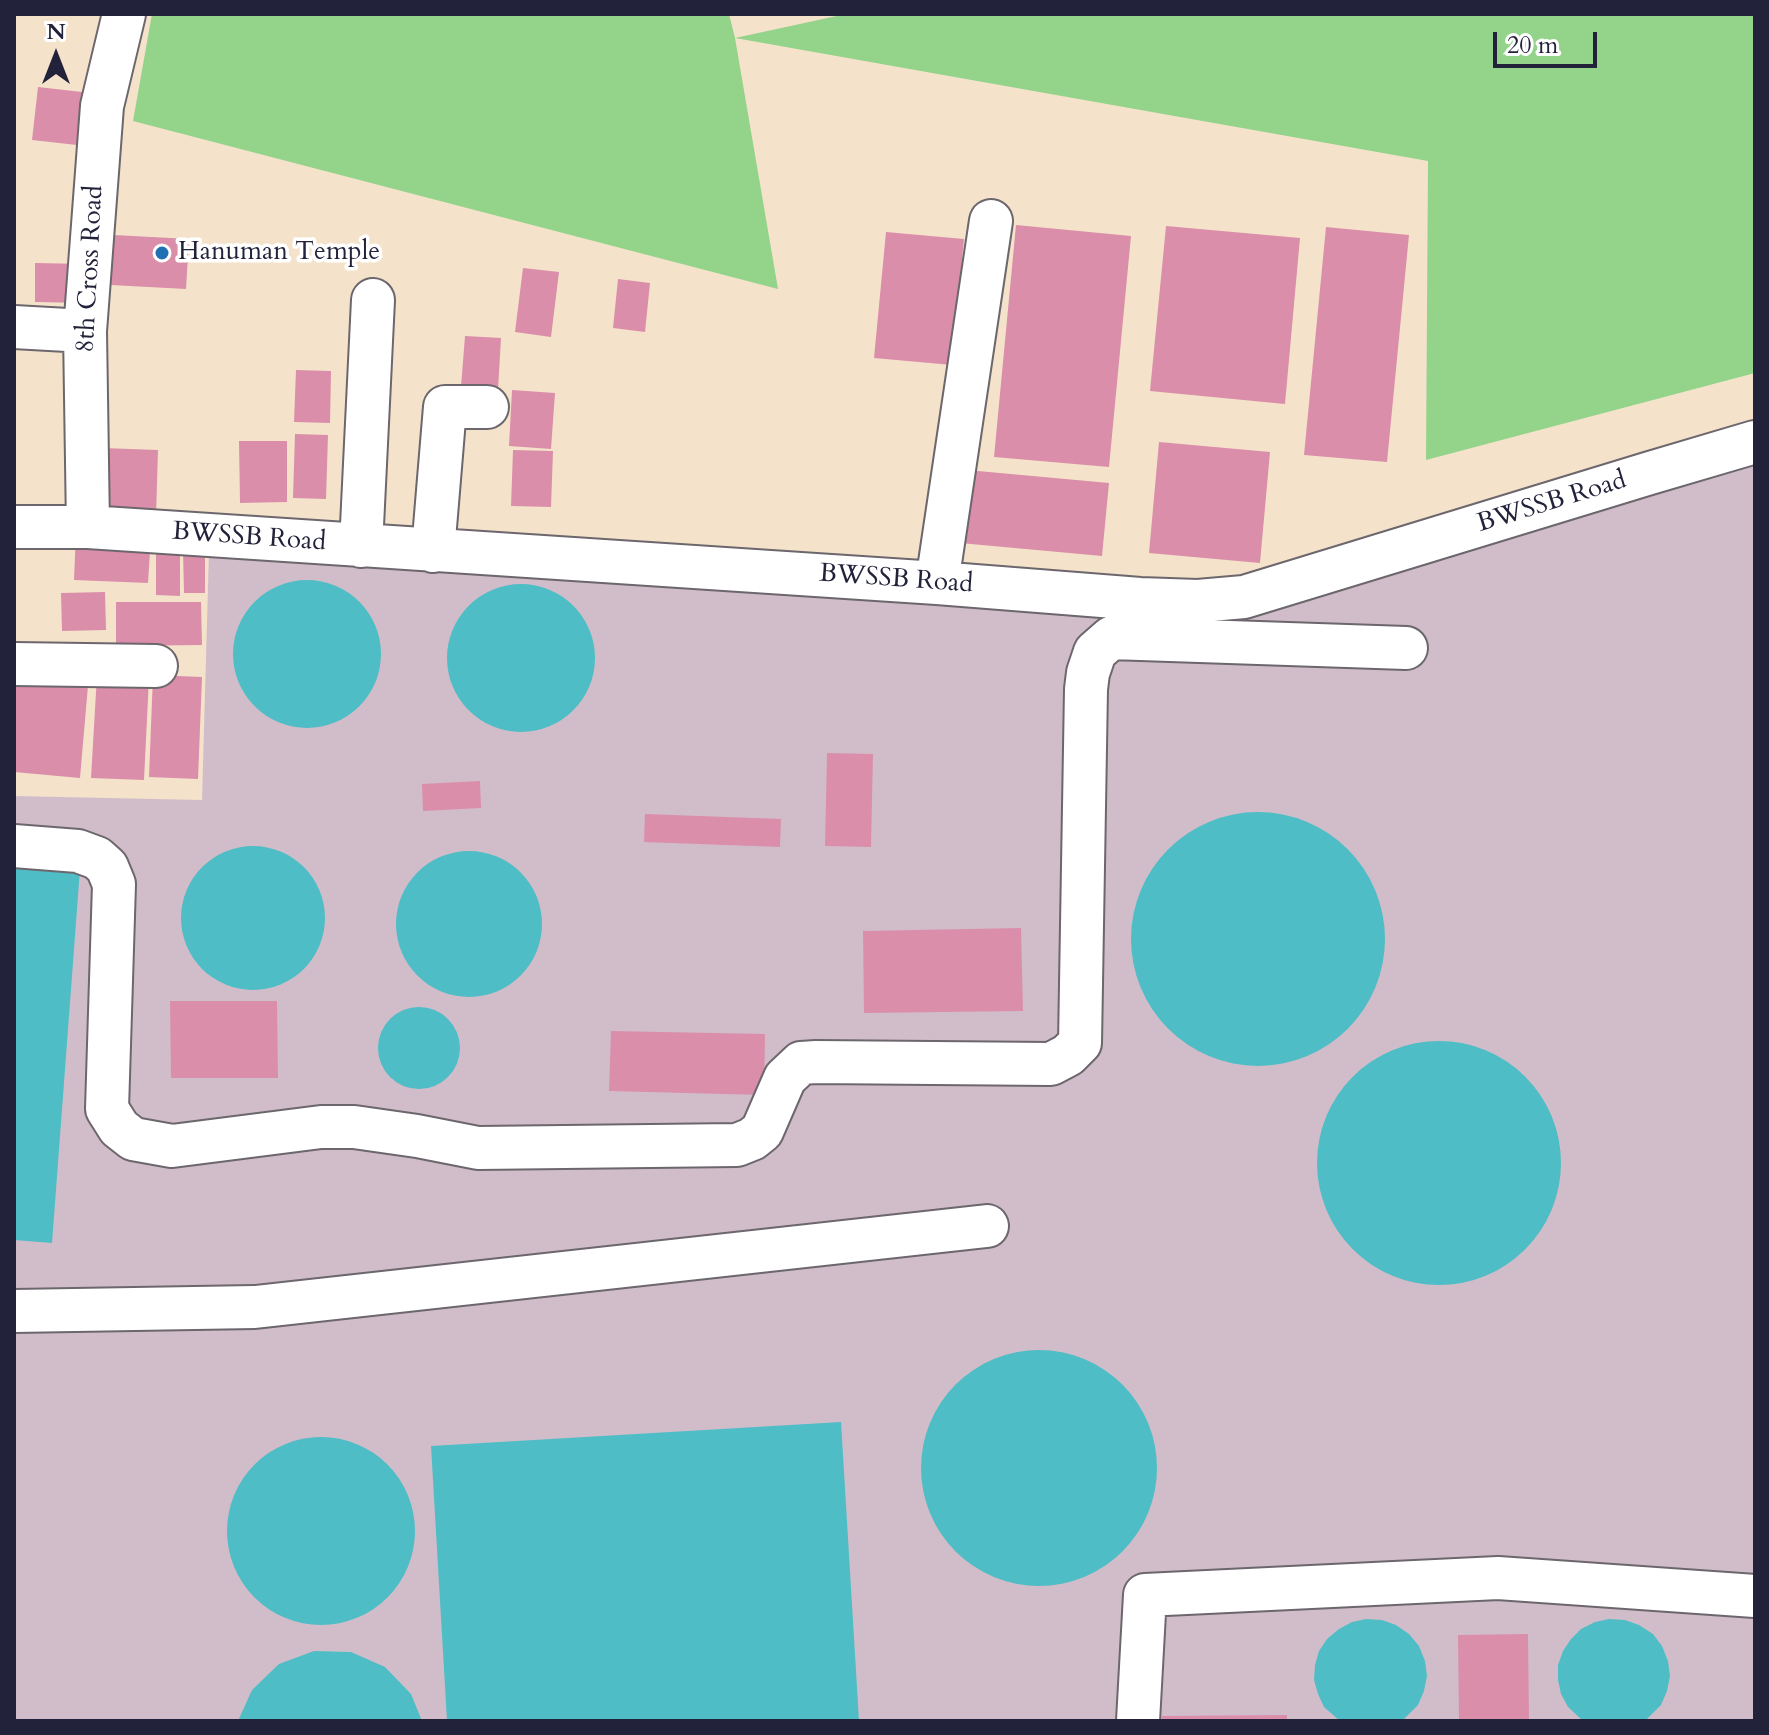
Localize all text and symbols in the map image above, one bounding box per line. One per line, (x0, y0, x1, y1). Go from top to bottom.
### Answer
north arrow (16, 16, 96, 96)
scale bar (1497, 16, 1601, 66)
text: N (46, 17, 66, 47)
text: 20 m (1507, 29, 1558, 62)
street label: 8th Cross Road (71, 184, 111, 354)
place label: Hanuman Temple (178, 237, 380, 269)
marker: Hanuman Temple (153, 244, 171, 262)
street label: BWSSB Road (1474, 466, 1630, 540)
street label: BWSSB Road (171, 517, 327, 559)
street label: BWSSB Road (818, 559, 974, 601)

